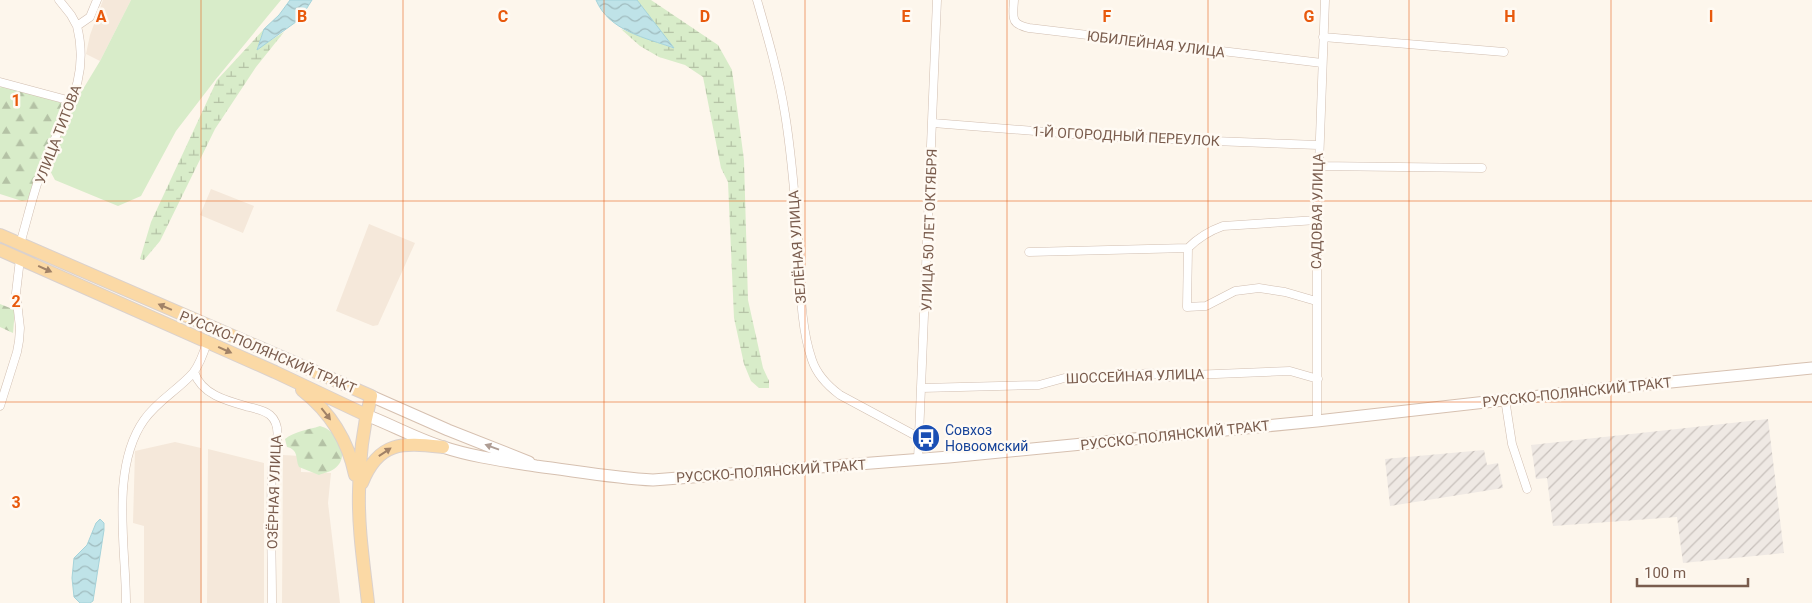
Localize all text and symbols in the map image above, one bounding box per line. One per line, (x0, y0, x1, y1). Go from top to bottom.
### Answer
text: A (96, 7, 107, 26)
text: B (297, 7, 307, 26)
text: C (498, 7, 508, 26)
text: D (700, 7, 710, 26)
text: E (902, 7, 911, 26)
text: F (1103, 7, 1112, 26)
text: G (1304, 7, 1315, 26)
text: H (1504, 7, 1516, 26)
text: I (1709, 7, 1713, 26)
street label: ЮБИЛЕЙНАЯ УЛИЦА (1086, 28, 1226, 60)
street label: УЛИЦА ТИТОВА (32, 82, 84, 186)
text: 1 (11, 91, 21, 110)
street label: 1-Й ОГОРОДНЫЙ ПЕРЕУЛОК (1032, 123, 1220, 149)
street label: УЛИЦА 50 ЛЕТ ОКТЯБРЯ (918, 148, 940, 312)
street label: САДОВАЯ УЛИЦА (1308, 153, 1326, 269)
street label: ЗЕЛЁНАЯ УЛИЦА (785, 190, 809, 304)
one-way arrow (38, 266, 52, 274)
text: 2 (11, 292, 21, 311)
one-way arrow (158, 302, 172, 310)
street label: РУССКО-ПОЛЯНСКИЙ ТРАКТ (177, 307, 359, 397)
one-way arrow (218, 346, 232, 354)
street label: ШОССЕЙНАЯ УЛИЦА (1066, 366, 1204, 386)
street label: РУССКО-ПОЛЯНСКИЙ ТРАКТ (1482, 374, 1673, 410)
one-way arrow (321, 407, 332, 420)
street label: РУССКО-ПОЛЯНСКИЙ ТРАКТ (1080, 417, 1271, 453)
place label: Совхоз Новоомский (945, 422, 1028, 454)
bus stop icon: Совхоз Новоомский (911, 423, 941, 453)
street label: ОЗЁРНАЯ УЛИЦА (264, 435, 284, 549)
one-way arrow (484, 443, 499, 451)
one-way arrow (378, 448, 391, 457)
street label: РУССКО-ПОЛЯНСКИЙ ТРАКТ (676, 456, 867, 486)
text: 3 (11, 493, 21, 512)
scale bar (1637, 556, 1748, 588)
text: 100 m (1644, 564, 1686, 582)

